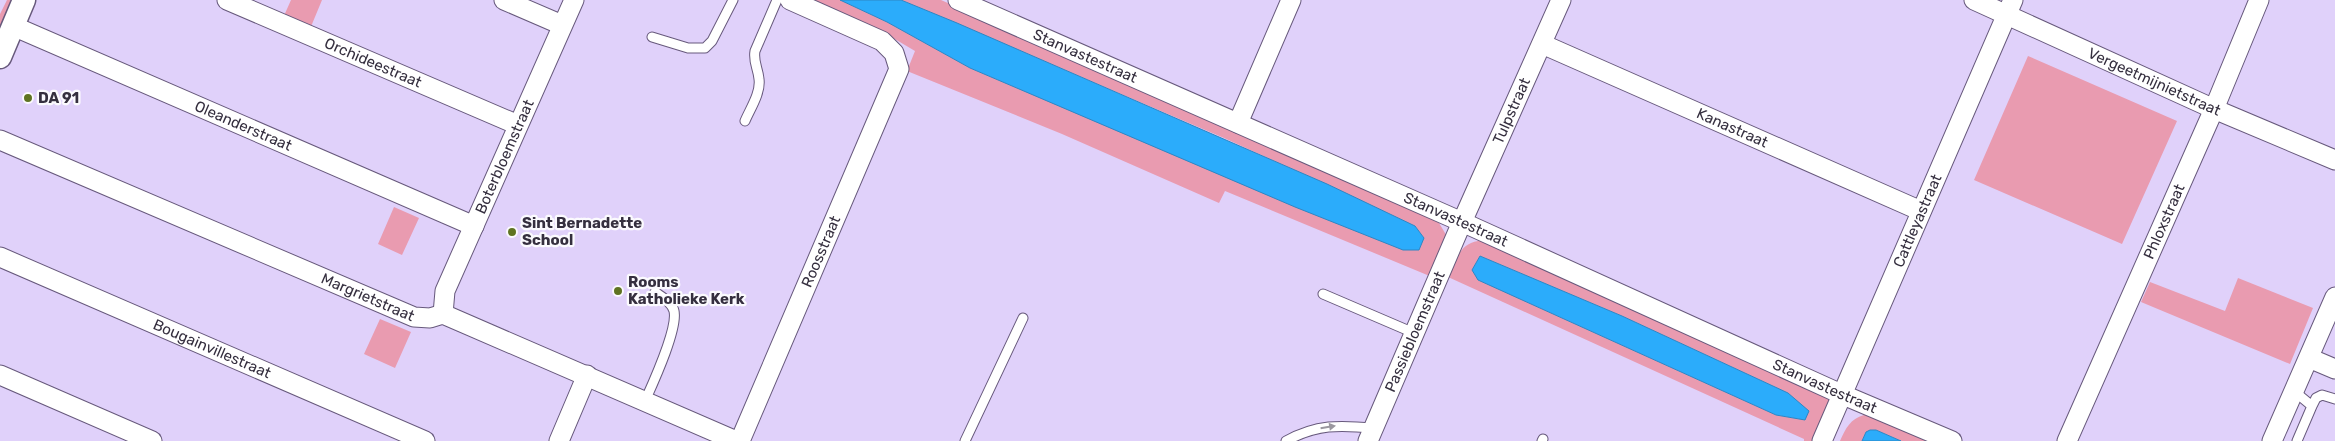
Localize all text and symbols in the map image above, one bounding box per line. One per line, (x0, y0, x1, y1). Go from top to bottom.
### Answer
street label: Stanvastestraat (1030, 25, 1140, 87)
street label: Orchideestraat (322, 34, 425, 92)
street label: Vergeetmijnietstraat (2085, 44, 2223, 120)
street label: Tulpstraat (1489, 75, 1534, 147)
place label: DA 91 (38, 89, 79, 107)
marker: DA 91 (22, 92, 34, 104)
street label: Oleanderstraat (192, 97, 295, 155)
street label: Boterbloemstraat (471, 97, 538, 217)
street label: Kanastraat (1694, 104, 1771, 151)
street label: Cattleyastraat (1889, 171, 1945, 270)
street label: Phloxstraat (2140, 181, 2189, 262)
street label: Stanvastestraat (1401, 188, 1511, 251)
street label: Roosstraat (798, 213, 844, 290)
place label: Sint Bernadette School (522, 214, 642, 249)
marker: Sint Bernadette School (506, 226, 518, 238)
street label: Passiebloemstraat (1381, 268, 1449, 395)
street label: Margrietstraat (318, 269, 417, 325)
place label: Rooms Katholieke Kerk (628, 273, 745, 308)
marker: Rooms Katholieke Kerk (612, 285, 624, 297)
street label: Bougainvillestraat (150, 315, 274, 382)
street label: Stanvastestraat (1770, 355, 1880, 417)
one-way arrow (1321, 422, 1337, 430)

